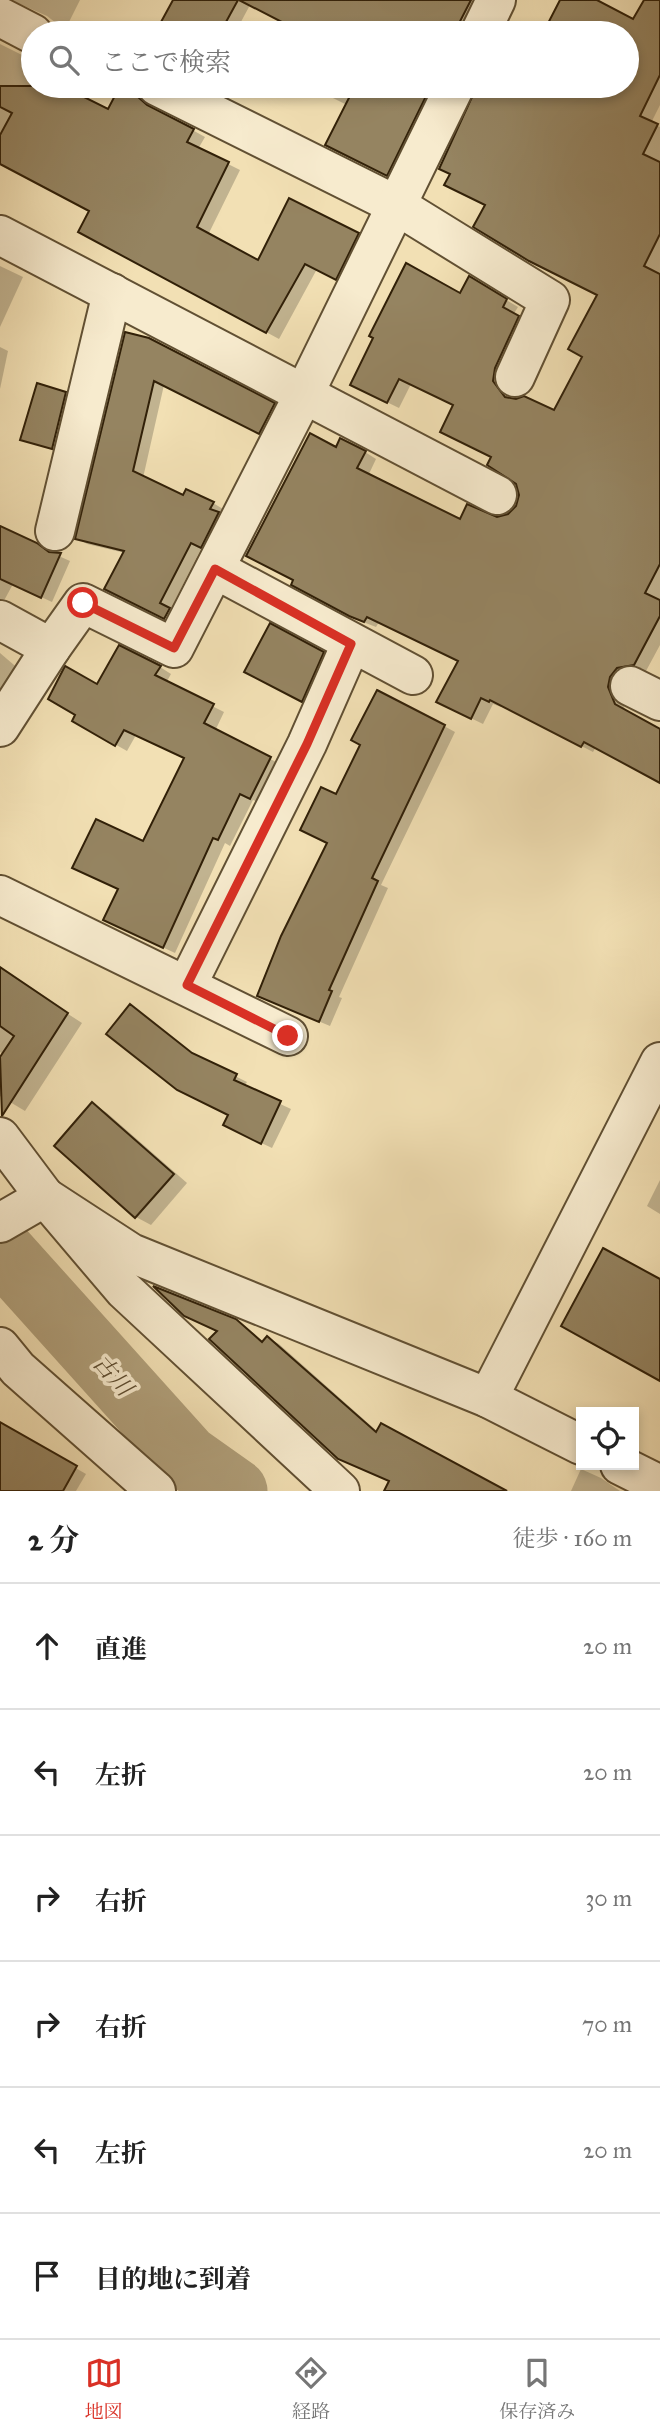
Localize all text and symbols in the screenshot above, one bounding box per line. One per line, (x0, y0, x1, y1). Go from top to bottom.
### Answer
search box (21, 21, 639, 98)
icon: search (45, 41, 83, 79)
text: ここで検索 (101, 46, 231, 78)
route start (67, 587, 98, 618)
route end (272, 1020, 303, 1051)
water label: 古川 (87, 1349, 141, 1404)
map controls (576, 1407, 639, 1470)
button: locate (576, 1407, 639, 1470)
text: 2 分 (28, 1522, 79, 1558)
text: 徒歩 · 160 m (513, 1524, 632, 1552)
icon: ahead (28, 1627, 66, 1665)
text: 20 m (583, 1632, 632, 1660)
text: 直進 (95, 1633, 147, 1665)
icon: left (28, 1753, 66, 1791)
text: 20 m (583, 1758, 632, 1786)
text: 左折 (95, 1759, 147, 1791)
icon: right (28, 1879, 66, 1917)
text: 30 m (585, 1884, 632, 1912)
text: 右折 (95, 1885, 147, 1917)
icon: right (28, 2005, 66, 2043)
text: 70 m (582, 2010, 632, 2038)
text: 右折 (95, 2011, 147, 2043)
icon: left (28, 2131, 66, 2169)
text: 20 m (583, 2136, 632, 2164)
text: 左折 (95, 2137, 147, 2169)
icon: arrive (28, 2257, 66, 2295)
text: 目的地に到着 (95, 2263, 251, 2295)
tab: 地図 (85, 2354, 123, 2423)
tab: 経路 (292, 2354, 330, 2423)
tab: 保存済み (499, 2354, 575, 2423)

